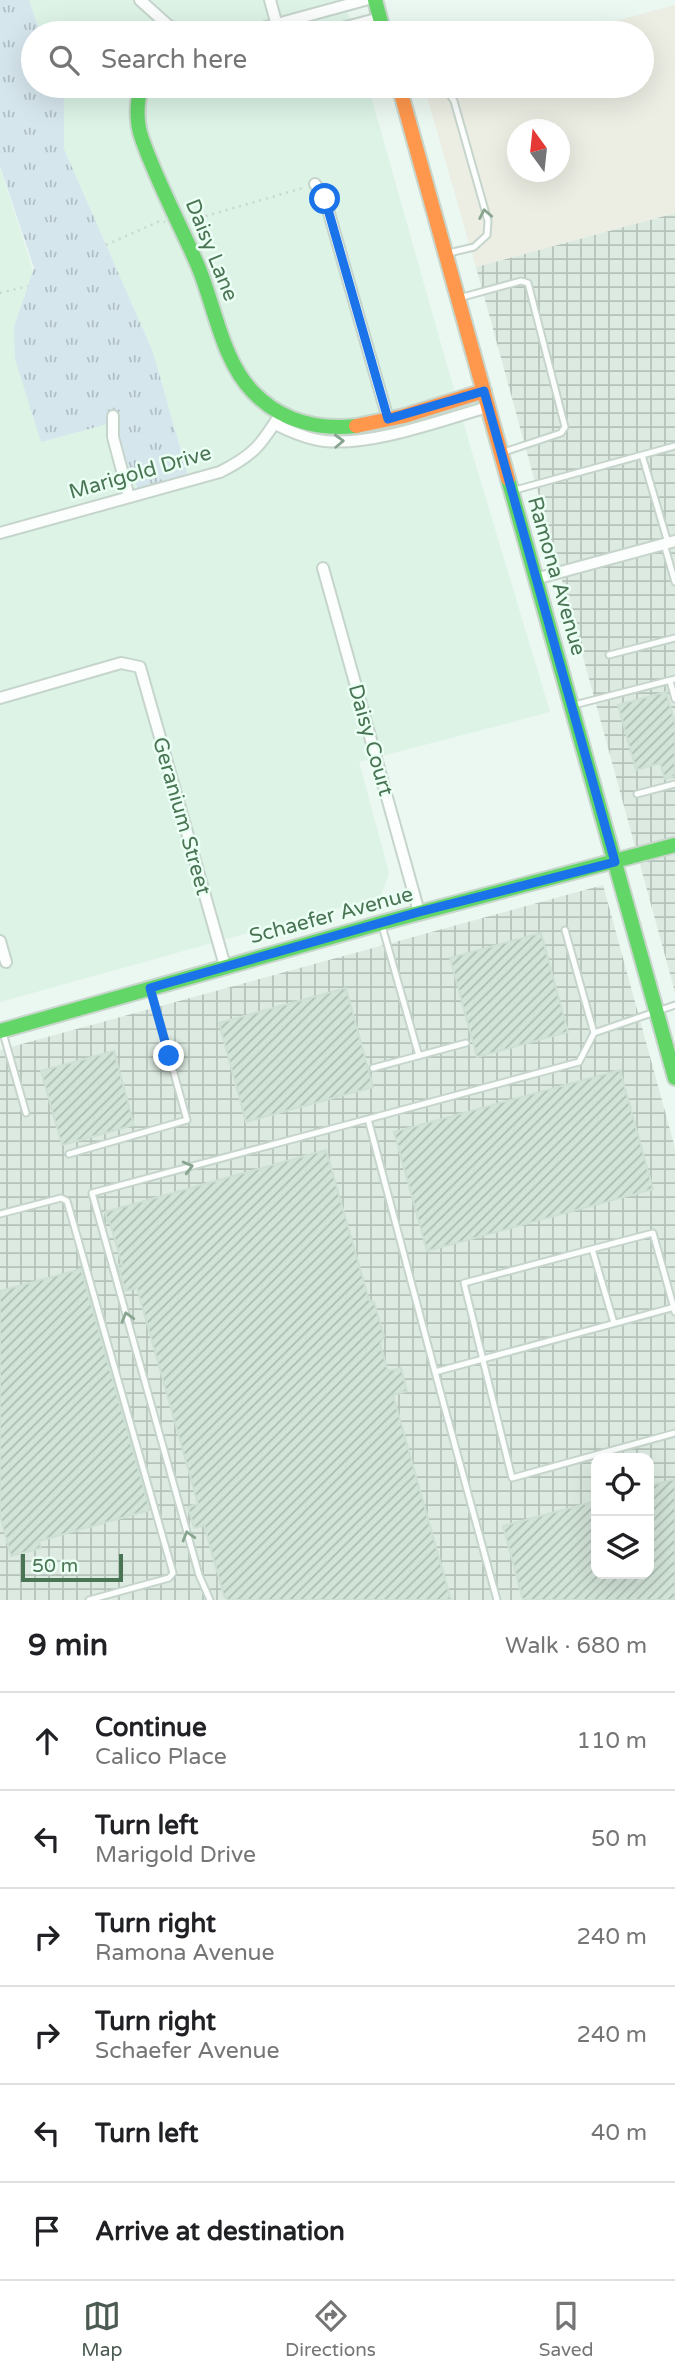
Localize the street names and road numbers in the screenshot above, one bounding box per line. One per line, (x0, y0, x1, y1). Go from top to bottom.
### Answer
street label: Daisy Lane (180, 195, 243, 305)
street label: Marigold Drive (66, 440, 214, 505)
street label: Ramona Avenue (522, 494, 591, 659)
street label: Daisy Court (343, 681, 398, 799)
street label: Geranium Street (147, 734, 216, 898)
street label: Schaefer Avenue (246, 882, 416, 949)

